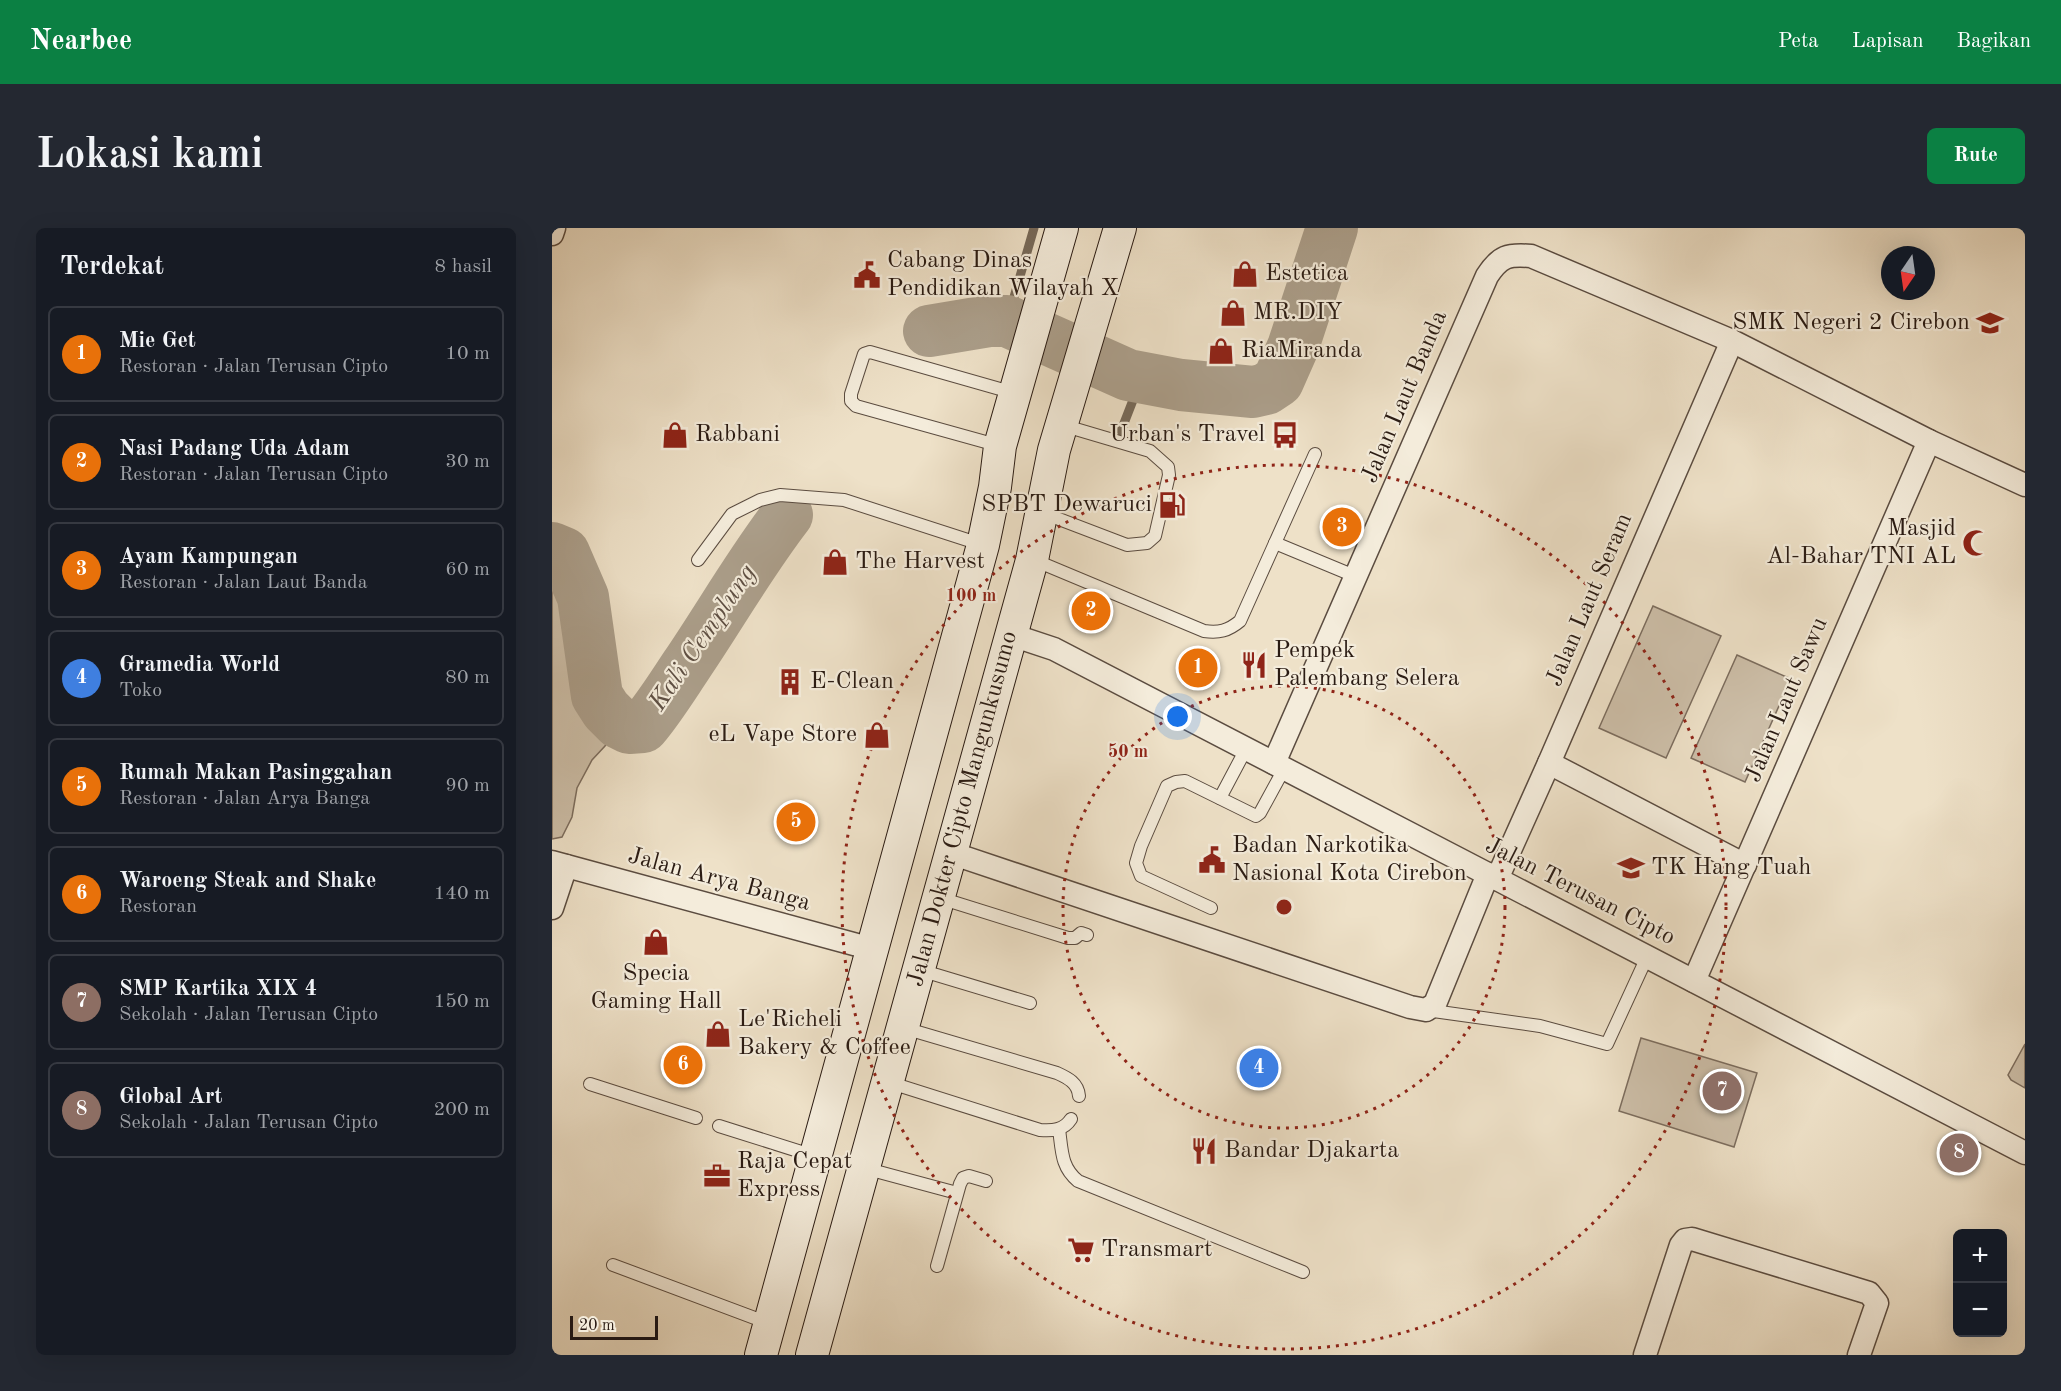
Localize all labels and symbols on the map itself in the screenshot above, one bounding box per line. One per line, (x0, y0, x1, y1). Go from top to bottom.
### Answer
north arrow (1881, 246, 1935, 300)
place label: Cabang Dinas Pendidikan Wilayah X (887, 249, 1119, 301)
shop icon: Estetica (1230, 259, 1260, 289)
public building icon: Cabang Dinas Pendidikan Wilayah X (852, 260, 882, 290)
place label: Estetica (1265, 262, 1349, 286)
shop icon: MR.DIY (1218, 298, 1248, 328)
place label: MR.DIY (1253, 301, 1343, 325)
street label: Jalan Laut Banda (1358, 307, 1452, 487)
school or university icon: SMK Negeri 2 Cirebon (1975, 308, 2005, 338)
place label: SMK Negeri 2 Cirebon (1732, 311, 1970, 335)
shop icon: RiaMiranda (1206, 336, 1236, 366)
place label: RiaMiranda (1241, 339, 1362, 363)
shop icon: Rabbani (660, 420, 690, 450)
bus stop icon: Urban's Travel (1270, 420, 1300, 450)
place label: Rabbani (695, 423, 780, 447)
place label: Urban's Travel (1109, 423, 1265, 447)
fuel station icon: SPBT Dewaruci (1157, 490, 1187, 520)
place label: SPBT Dewaruci (981, 493, 1152, 517)
pin: 3 (1322, 504, 1362, 550)
street label: Jalan Laut Seram (1543, 510, 1637, 690)
place label: Masjid Al-Bahar TNI AL (1766, 517, 1956, 569)
mosque icon: Masjid Al-Bahar TNI AL (1961, 528, 1991, 558)
shop icon: The Harvest (820, 547, 850, 577)
place label: The Harvest (855, 550, 985, 574)
water label: Kali Cemplung (644, 560, 761, 717)
text: 100 m (946, 587, 996, 605)
pin: 2 (1072, 588, 1110, 634)
street label: Jalan Laut Sawu (1742, 614, 1833, 786)
street label: Jalan Dokter Cipto Mangunkusumo (904, 629, 1022, 989)
place label: Pempek Palembang Selera (1274, 639, 1460, 691)
pin: 1 (1178, 646, 1218, 690)
restaurant icon: Pempek Palembang Selera (1239, 650, 1269, 680)
building icon: E-Clean (775, 667, 805, 697)
place label: E-Clean (810, 670, 894, 694)
your location (1163, 702, 1192, 731)
shop icon: eL Vape Store (862, 720, 892, 750)
place label: eL Vape Store (708, 723, 857, 747)
text: 50 m (1108, 743, 1148, 761)
pin: 5 (776, 800, 816, 844)
place label: Badan Narkotika Nasional Kota Cirebon (1232, 834, 1467, 886)
street label: Jalan Terusan Cipto (1481, 834, 1679, 950)
street label: Jalan Arya Banga (625, 844, 813, 916)
public building icon: Badan Narkotika Nasional Kota Cirebon (1197, 845, 1227, 875)
school or university icon: TK Hang Tuah (1616, 853, 1646, 883)
place label: TK Hang Tuah (1651, 856, 1811, 880)
centre of rings (1274, 897, 1294, 917)
shop icon: Specia Gaming Hall (641, 927, 671, 957)
place label: Specia Gaming Hall (590, 962, 722, 1014)
place label: Le'Richeli Bakery & Coffee (738, 1008, 911, 1060)
shop icon: Le'Richeli Bakery & Coffee (703, 1019, 733, 1049)
pin: 6 (664, 1042, 702, 1088)
pin: 4 (1240, 1046, 1278, 1090)
pin: 7 (1702, 1068, 1742, 1114)
pin: 8 (1940, 1130, 1978, 1176)
restaurant icon: Bandar Djakarta (1189, 1136, 1219, 1166)
place label: Bandar Djakarta (1224, 1139, 1399, 1163)
place label: Raja Cepat Express (737, 1150, 852, 1202)
office icon: Raja Cepat Express (702, 1161, 732, 1191)
supermarket icon: Transmart (1066, 1235, 1096, 1265)
place label: Transmart (1101, 1238, 1212, 1262)
scale bar (570, 1313, 658, 1340)

